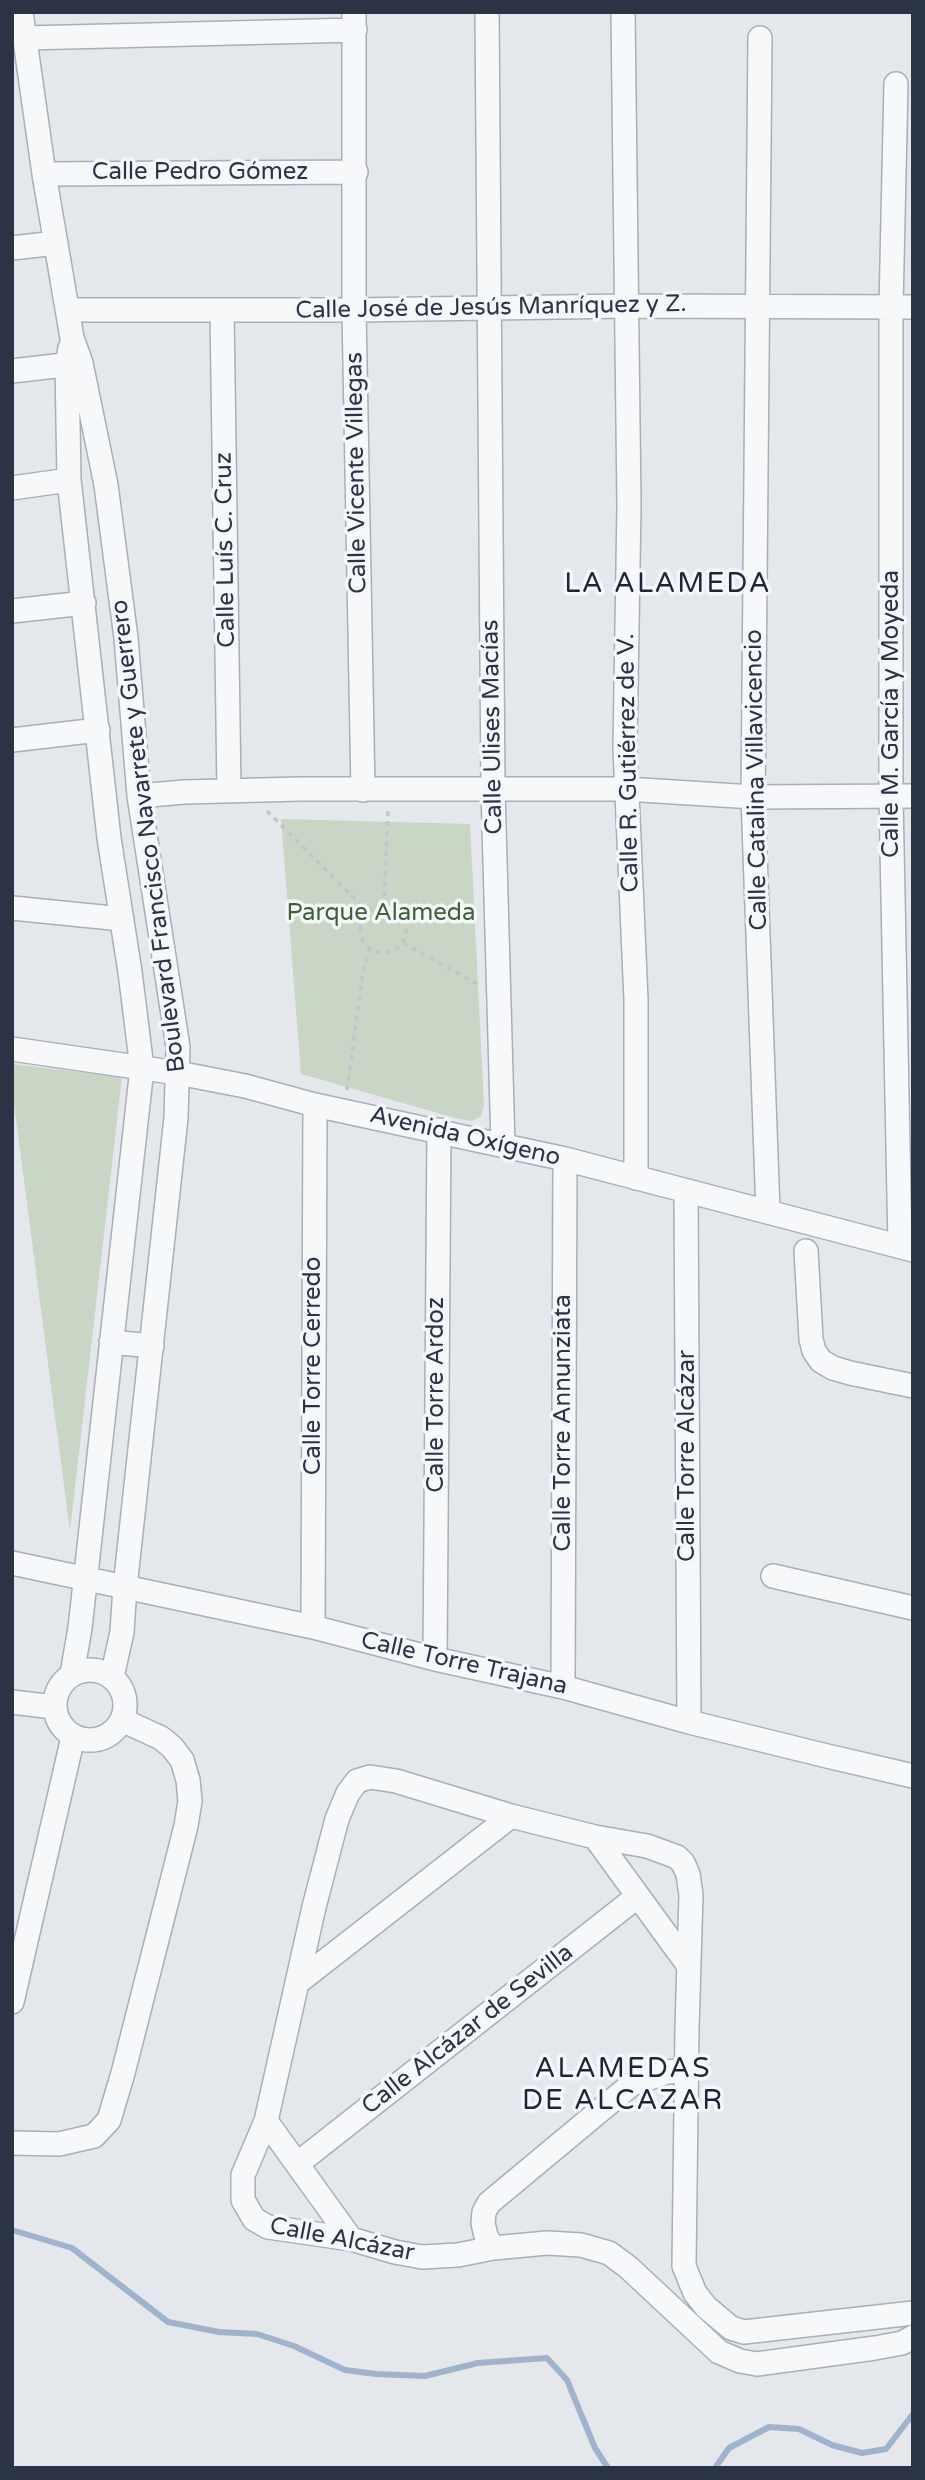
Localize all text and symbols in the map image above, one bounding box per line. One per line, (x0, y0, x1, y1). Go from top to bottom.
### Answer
street label: Calle Pedro Gómez (92, 159, 308, 187)
street label: Calle José de Jesús Manríquez y Z. (295, 290, 687, 326)
street label: Calle Vicente Villegas (340, 352, 374, 594)
street label: Calle Luís C. Cruz (210, 452, 242, 648)
district label: LA ALAMEDA (566, 568, 770, 602)
street label: Calle M. García y Moyeda (878, 570, 906, 858)
street label: Boulevard Francisco Navarrete y Guerrero (106, 598, 192, 1074)
street label: Calle Ulises Macías (477, 619, 509, 835)
street label: Calle Catalina Villavicencio (740, 629, 774, 931)
street label: Calle R. Gutiérrez de V. (612, 633, 646, 893)
park label: Parque Alameda (287, 900, 475, 928)
street label: Avenida Oxígeno (367, 1101, 563, 1173)
street label: Calle Torre Cerredo (300, 1257, 328, 1475)
street label: Calle Torre Annunziata (550, 1294, 578, 1552)
street label: Calle Torre Ardoz (423, 1297, 451, 1493)
street label: Calle Torre Alcázar (674, 1350, 702, 1562)
street label: Calle Torre Trajana (358, 1626, 570, 1702)
street label: Calle Alcázar de Sevilla (357, 1939, 579, 2121)
district label: ALAMEDAS DE ALCAZAR (523, 2053, 723, 2119)
street label: Calle Alcázar (267, 2212, 417, 2268)

